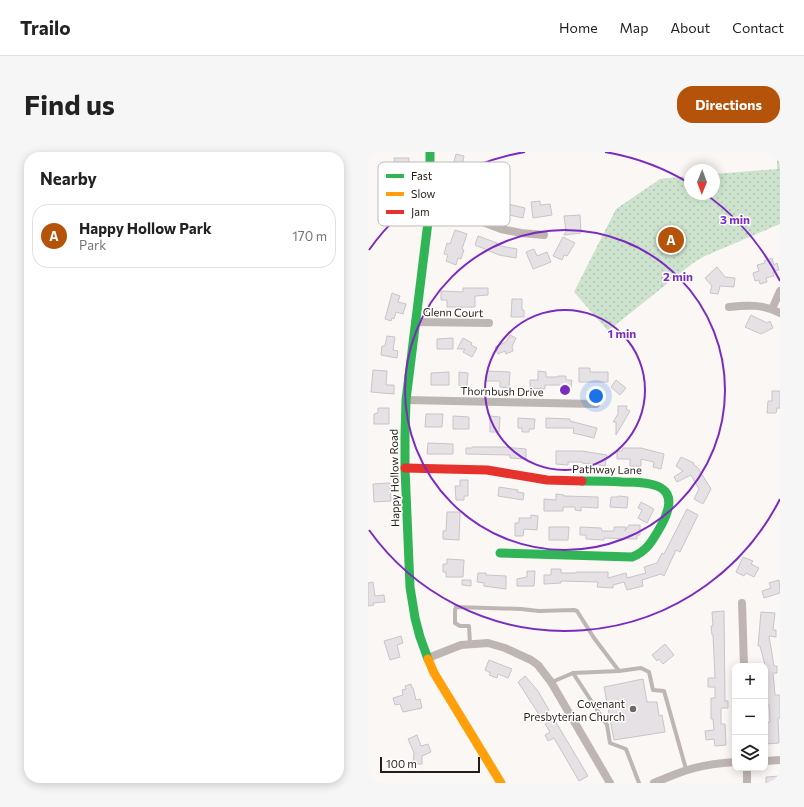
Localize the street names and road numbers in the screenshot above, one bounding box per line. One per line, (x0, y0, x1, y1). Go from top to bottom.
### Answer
street label: Glenn Court (423, 305, 484, 319)
street label: Thornbush Drive (460, 384, 544, 398)
street label: Happy Hollow Road (387, 429, 401, 527)
street label: Pathway Lane (572, 462, 642, 476)

